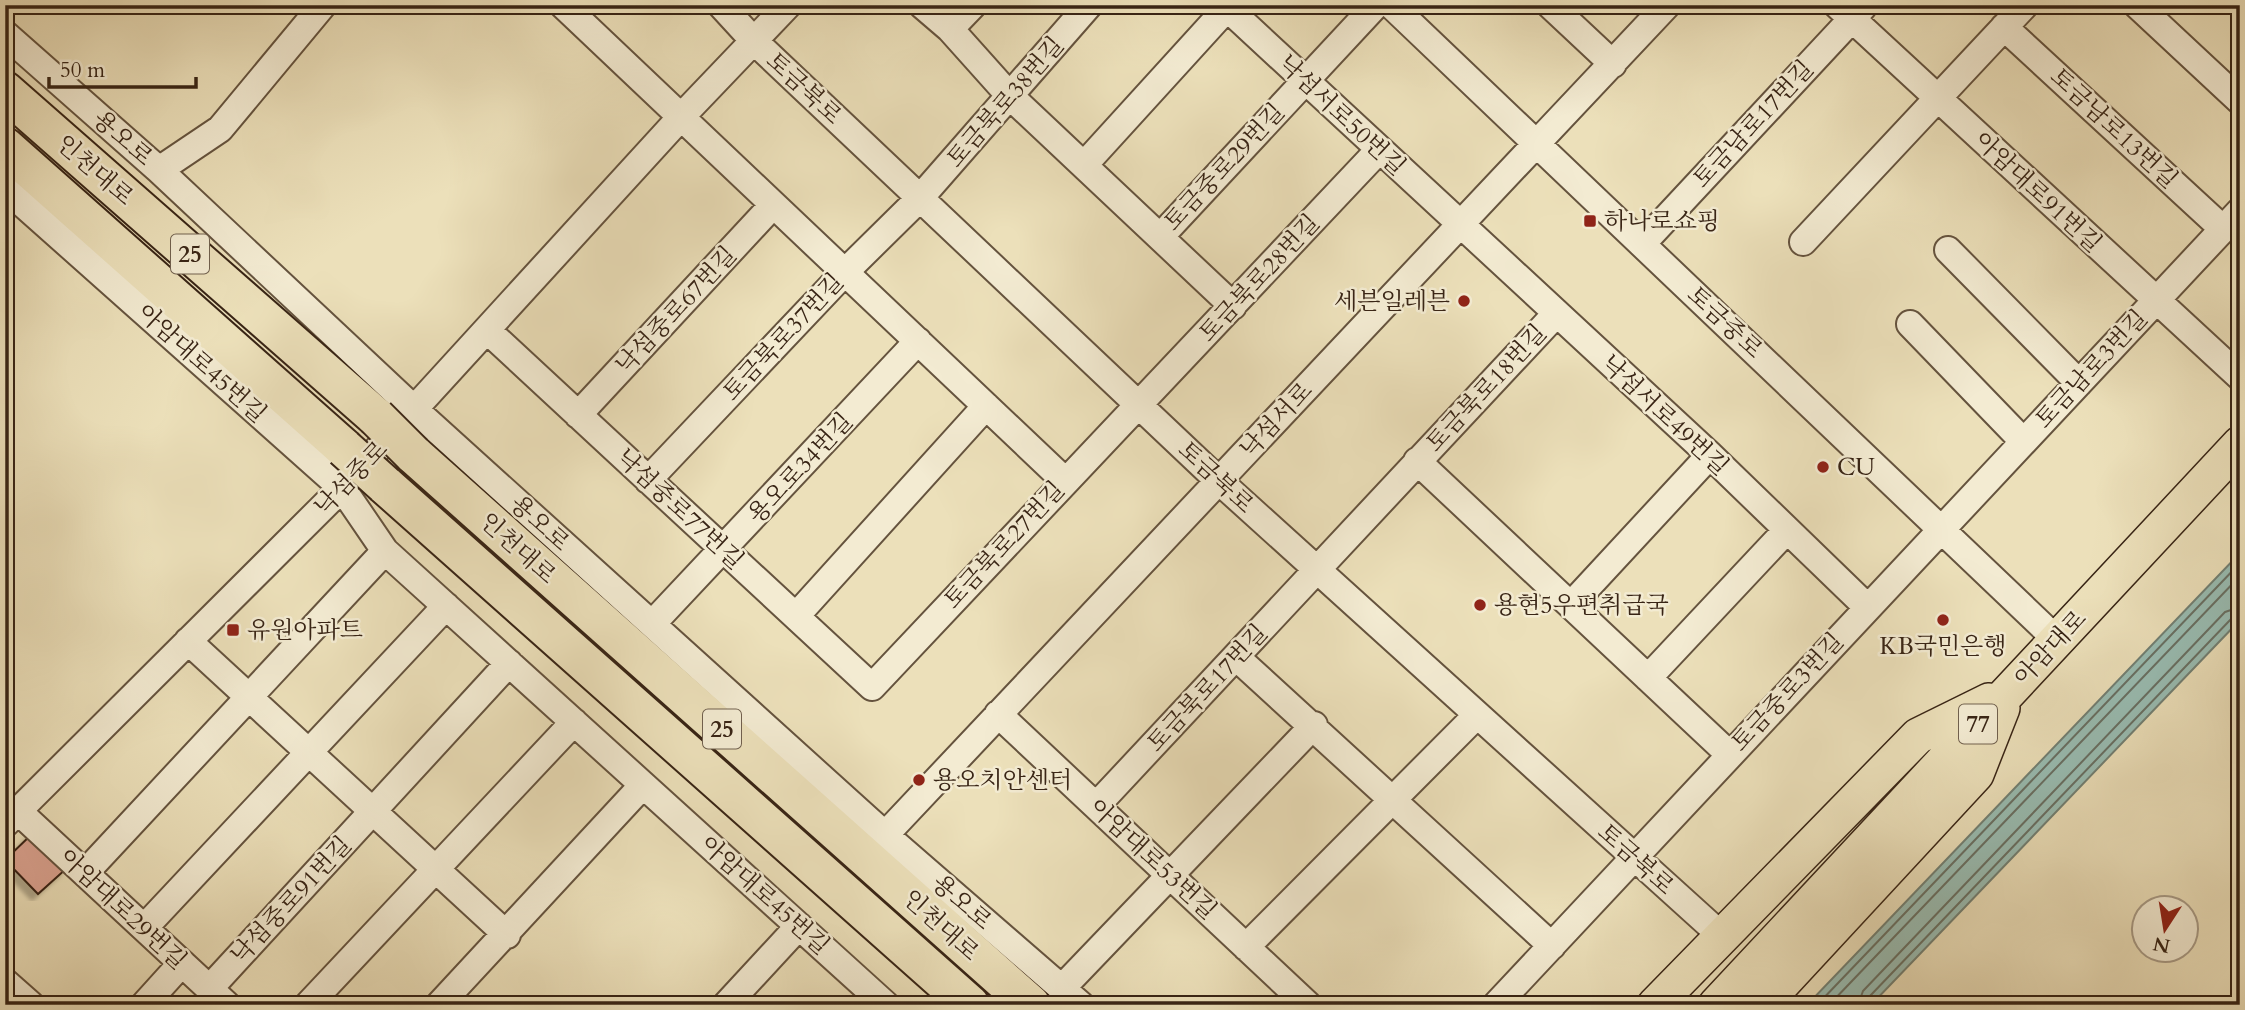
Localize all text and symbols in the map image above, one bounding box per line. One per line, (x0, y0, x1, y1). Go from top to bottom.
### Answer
street label: 토금북로38번길 (939, 30, 1072, 175)
street label: 토금북로 (758, 45, 849, 132)
scale bar (49, 46, 196, 90)
street label: 낙섬서로50번길 (1271, 47, 1413, 183)
street label: 토금남로17번길 (1685, 53, 1821, 195)
text: 50 m (60, 56, 105, 85)
street label: 토금남로13번길 (2043, 60, 2185, 196)
street label: 토금중로29번길 (1156, 96, 1292, 238)
street label: 용오로 (86, 103, 160, 174)
street label: 아암대로91번길 (1967, 124, 2109, 260)
street label: 인천대로 (49, 127, 140, 213)
place label: 하나로쇼핑 (1604, 205, 1720, 238)
street label: 토금북로28번길 (1191, 207, 1327, 349)
marker: 하나로쇼핑 (1582, 213, 1598, 229)
road number: 25 (171, 234, 209, 274)
street label: 낙섬중로67번길 (608, 239, 744, 381)
street label: 토금북로37번길 (715, 266, 851, 408)
street label: 토금중로 (1679, 279, 1770, 366)
place label: 세븐일레븐 (1334, 285, 1450, 318)
marker: 세븐일레븐 (1456, 293, 1472, 309)
street label: 아암대로45번길 (130, 296, 274, 430)
street label: 토금남로3번길 (2028, 303, 2155, 436)
street label: 토금북로18번길 (1418, 317, 1554, 459)
street label: 낙섬서로49번길 (1594, 347, 1736, 483)
street label: 낙섬서로 (1233, 375, 1320, 466)
street label: 용오로34번길 (740, 406, 860, 531)
street label: 낙섬중로 (307, 434, 395, 523)
street label: 토금북로 (1170, 434, 1261, 521)
street label: 낙섬중로77번길 (609, 441, 751, 577)
place label: CU (1837, 451, 1875, 484)
marker: CU (1815, 459, 1831, 475)
street label: 토금북로27번길 (936, 474, 1072, 616)
street label: 용오로 (503, 488, 577, 559)
street label: 인천대로 (472, 505, 563, 592)
place label: 용현5우편취급국 (1494, 589, 1669, 622)
marker: 용현5우편취급국 (1472, 597, 1488, 613)
street label: 아암대로 (2007, 603, 2094, 694)
marker: KB국민은행 (1935, 612, 1951, 628)
place label: 유원아파트 (247, 614, 363, 647)
street label: 토금북로17번길 (1139, 617, 1275, 759)
marker: 유원아파트 (225, 622, 241, 638)
street label: 토금중로3번길 (1724, 626, 1851, 759)
place label: KB국민은행 (1880, 630, 2006, 663)
road number: 77 (1959, 704, 1997, 744)
road number: 25 (703, 709, 741, 748)
place label: 용오치안센터 (933, 764, 1072, 797)
marker: 용오치안센터 (911, 772, 927, 788)
street label: 아암대로53번길 (1082, 791, 1224, 927)
street label: 토금북로 (1590, 816, 1681, 903)
street label: 아암대로45번길 (693, 828, 837, 962)
street label: 낙섬중로91번길 (223, 829, 359, 971)
street label: 아암대로29번길 (52, 841, 194, 977)
street label: 용오로 (925, 867, 999, 938)
street label: 인천대로 (895, 882, 986, 969)
north arrow (2130, 894, 2200, 964)
text: N (2150, 930, 2172, 959)

